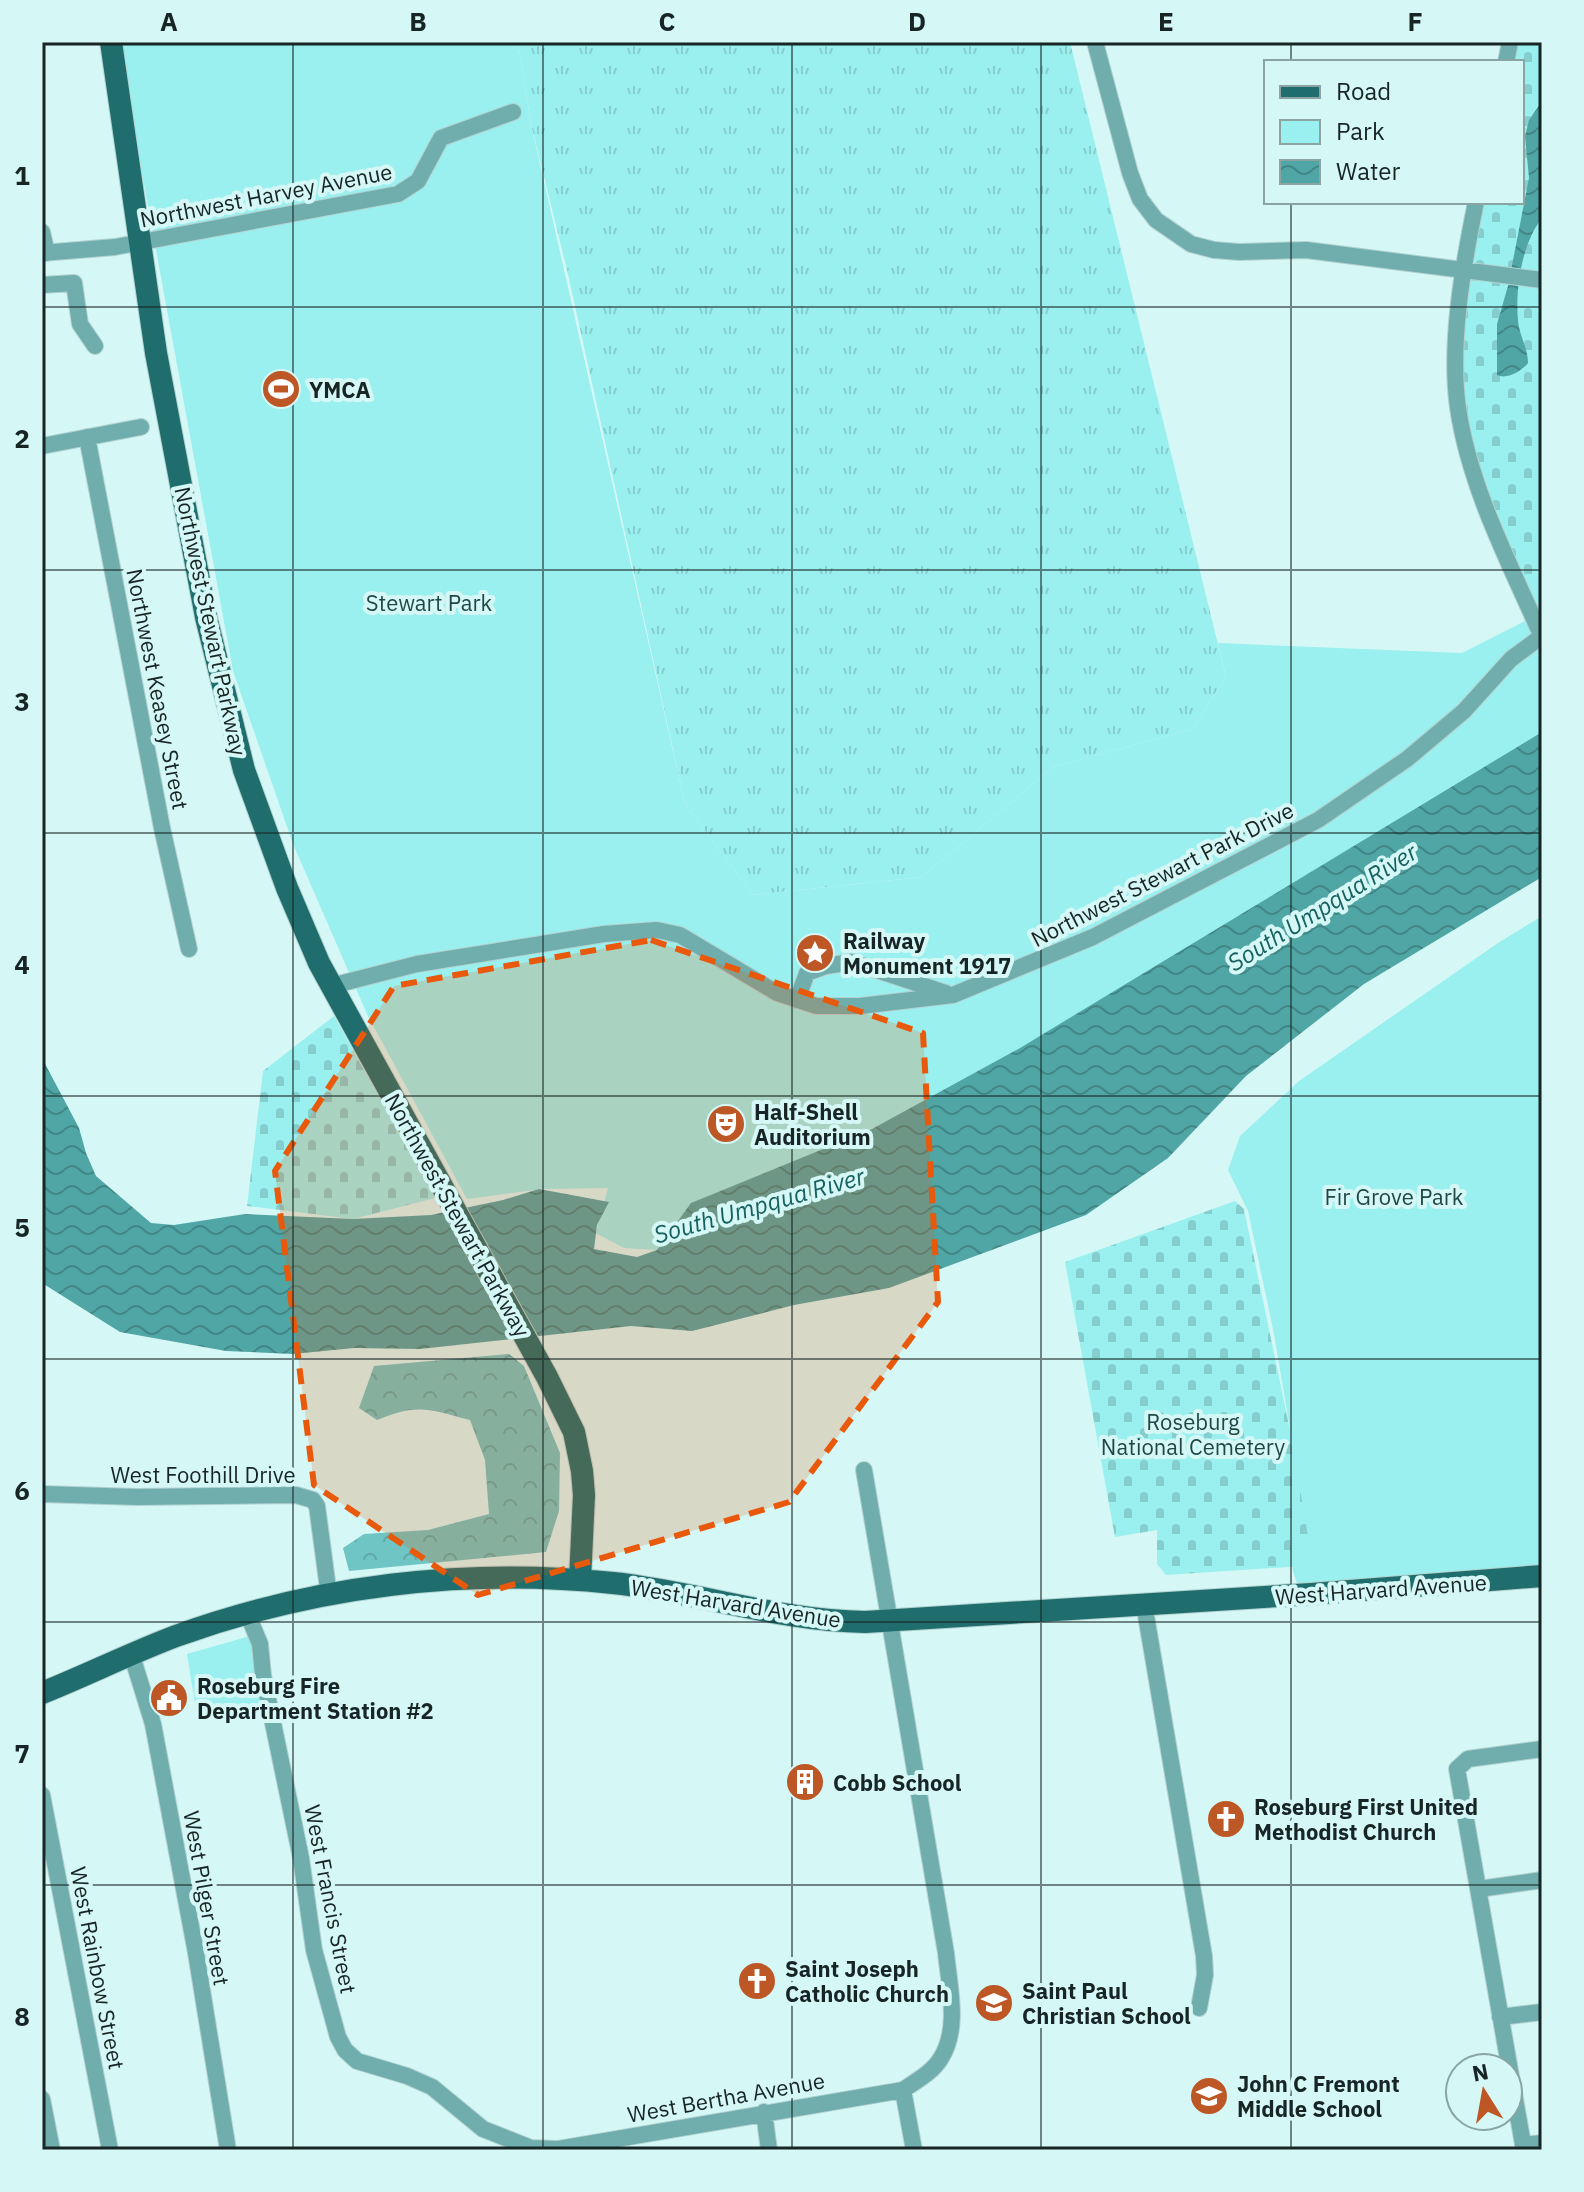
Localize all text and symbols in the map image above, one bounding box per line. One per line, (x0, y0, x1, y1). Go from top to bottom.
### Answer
text: A (160, 4, 178, 38)
text: B (409, 4, 427, 38)
text: C (659, 4, 676, 38)
text: D (908, 4, 926, 38)
text: E (1158, 4, 1174, 38)
text: F (1407, 4, 1423, 38)
legend (1264, 60, 1524, 204)
text: Road (1336, 75, 1391, 107)
text: Park (1336, 115, 1385, 147)
text: Water (1336, 155, 1400, 187)
street label: Northwest Harvey Avenue (137, 156, 395, 234)
text: 1 (14, 158, 30, 192)
sports icon: YMCA (260, 368, 302, 410)
place label: YMCA (309, 375, 371, 404)
text: 2 (14, 421, 30, 455)
street label: Northwest Stewart Parkway (168, 484, 254, 758)
street label: Northwest Keasey Street (120, 566, 196, 812)
park label: Stewart Park (366, 588, 493, 617)
text: 3 (14, 684, 30, 718)
street label: Northwest Stewart Park Drive (1026, 795, 1298, 953)
water label: South Umpqua River (1221, 835, 1424, 978)
place label: Railway Monument 1917 (843, 926, 1011, 980)
place icon: Railway Monument 1917 (794, 932, 836, 974)
text: 4 (14, 947, 30, 981)
street label: Northwest Stewart Parkway (379, 1088, 537, 1342)
place label: Half-Shell Auditorium (754, 1097, 871, 1151)
theatre icon: Half-Shell Auditorium (705, 1103, 747, 1145)
water label: South Umpqua River (650, 1159, 869, 1250)
park label: Fir Grove Park (1325, 1182, 1464, 1211)
text: 5 (14, 1210, 30, 1244)
park label: Roseburg National Cemetery (1101, 1407, 1285, 1461)
street label: West Foothill Drive (110, 1460, 296, 1489)
text: 6 (14, 1473, 30, 1507)
street label: West Harvard Avenue (1274, 1567, 1488, 1611)
street label: West Harvard Avenue (629, 1572, 843, 1634)
place label: Roseburg Fire Department Station #2 (197, 1671, 434, 1725)
public building icon: Roseburg Fire Department Station #2 (148, 1677, 190, 1719)
text: 7 (14, 1736, 30, 1770)
building icon: Cobb School (784, 1761, 826, 1803)
place label: Cobb School (833, 1768, 962, 1797)
place label: Roseburg First United Methodist Church (1254, 1792, 1478, 1846)
church icon: Roseburg First United Methodist Church (1205, 1798, 1247, 1840)
street label: West Francis Street (298, 1802, 364, 1996)
street label: West Pilger Street (177, 1808, 237, 1988)
street label: West Rainbow Street (64, 1864, 132, 2072)
place label: Saint Joseph Catholic Church (785, 1954, 949, 2008)
church icon: Saint Joseph Catholic Church (736, 1960, 778, 2002)
place label: Saint Paul Christian School (1022, 1976, 1191, 2030)
school or university icon: Saint Paul Christian School (973, 1982, 1015, 2024)
text: 8 (14, 1999, 30, 2033)
north arrow (1444, 2052, 1524, 2132)
text: N (1469, 2056, 1491, 2088)
street label: West Bertha Avenue (625, 2065, 827, 2129)
place label: John C Fremont Middle School (1237, 2069, 1400, 2123)
school or university icon: John C Fremont Middle School (1188, 2075, 1230, 2117)

